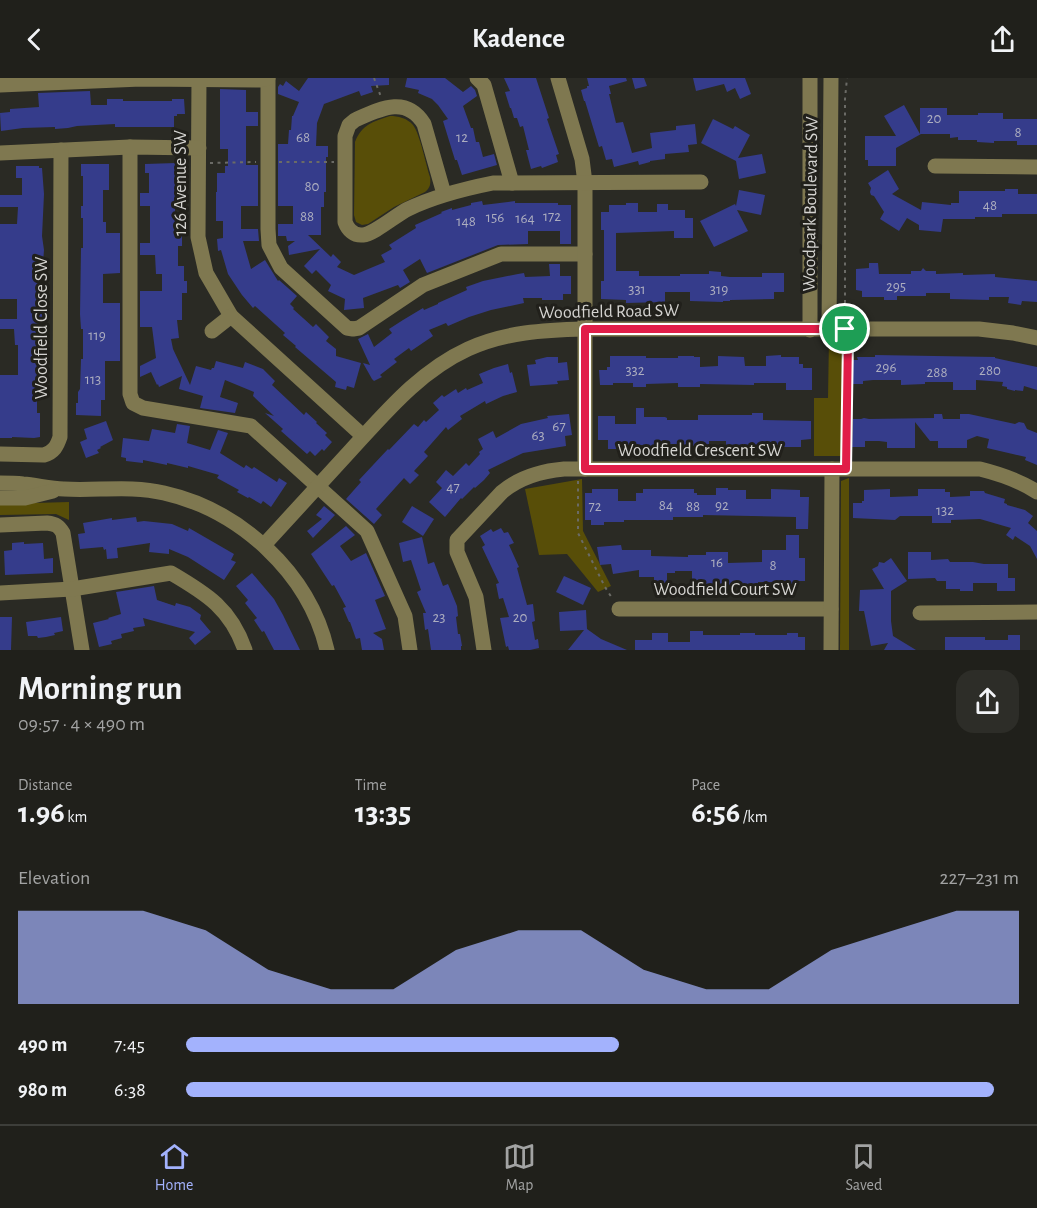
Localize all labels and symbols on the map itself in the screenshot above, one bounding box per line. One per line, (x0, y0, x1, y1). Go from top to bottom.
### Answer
house number: 20 (927, 111, 941, 126)
street label: Woodpark Boulevard SW (800, 116, 822, 292)
house number: 8 (1014, 125, 1022, 140)
street label: 126 Avenue SW (172, 130, 190, 236)
house number: 68 (296, 130, 310, 145)
house number: 12 (456, 130, 468, 145)
house number: 80 (304, 179, 320, 194)
house number: 48 (983, 198, 997, 213)
house number: 88 (300, 209, 314, 224)
house number: 172 (543, 209, 561, 224)
house number: 156 (486, 210, 504, 225)
house number: 164 (515, 211, 535, 226)
house number: 148 (456, 214, 476, 229)
street label: Woodfield Close SW (33, 257, 51, 399)
house number: 295 (886, 279, 906, 294)
house number: 331 (628, 282, 646, 297)
house number: 319 (710, 282, 728, 297)
street label: Woodfield Road SW (539, 302, 679, 322)
pin (819, 303, 870, 354)
house number: 119 (88, 328, 106, 343)
house number: 296 (876, 360, 896, 375)
house number: 332 (625, 363, 645, 378)
house number: 280 (979, 363, 1001, 378)
house number: 288 (926, 365, 948, 380)
house number: 113 (85, 372, 101, 387)
house number: 67 (552, 419, 566, 434)
house number: 63 (531, 428, 545, 443)
street label: Woodfield Crescent SW (618, 442, 782, 460)
house number: 47 (446, 480, 460, 495)
house number: 84 (659, 498, 673, 513)
house number: 92 (715, 498, 729, 513)
house number: 72 (588, 499, 602, 514)
house number: 88 (686, 499, 700, 514)
house number: 132 (936, 503, 954, 518)
house number: 16 (711, 555, 723, 570)
house number: 8 (769, 558, 777, 573)
street label: Woodfield Court SW (653, 581, 797, 599)
house number: 23 (432, 610, 446, 625)
house number: 20 (513, 610, 527, 625)

